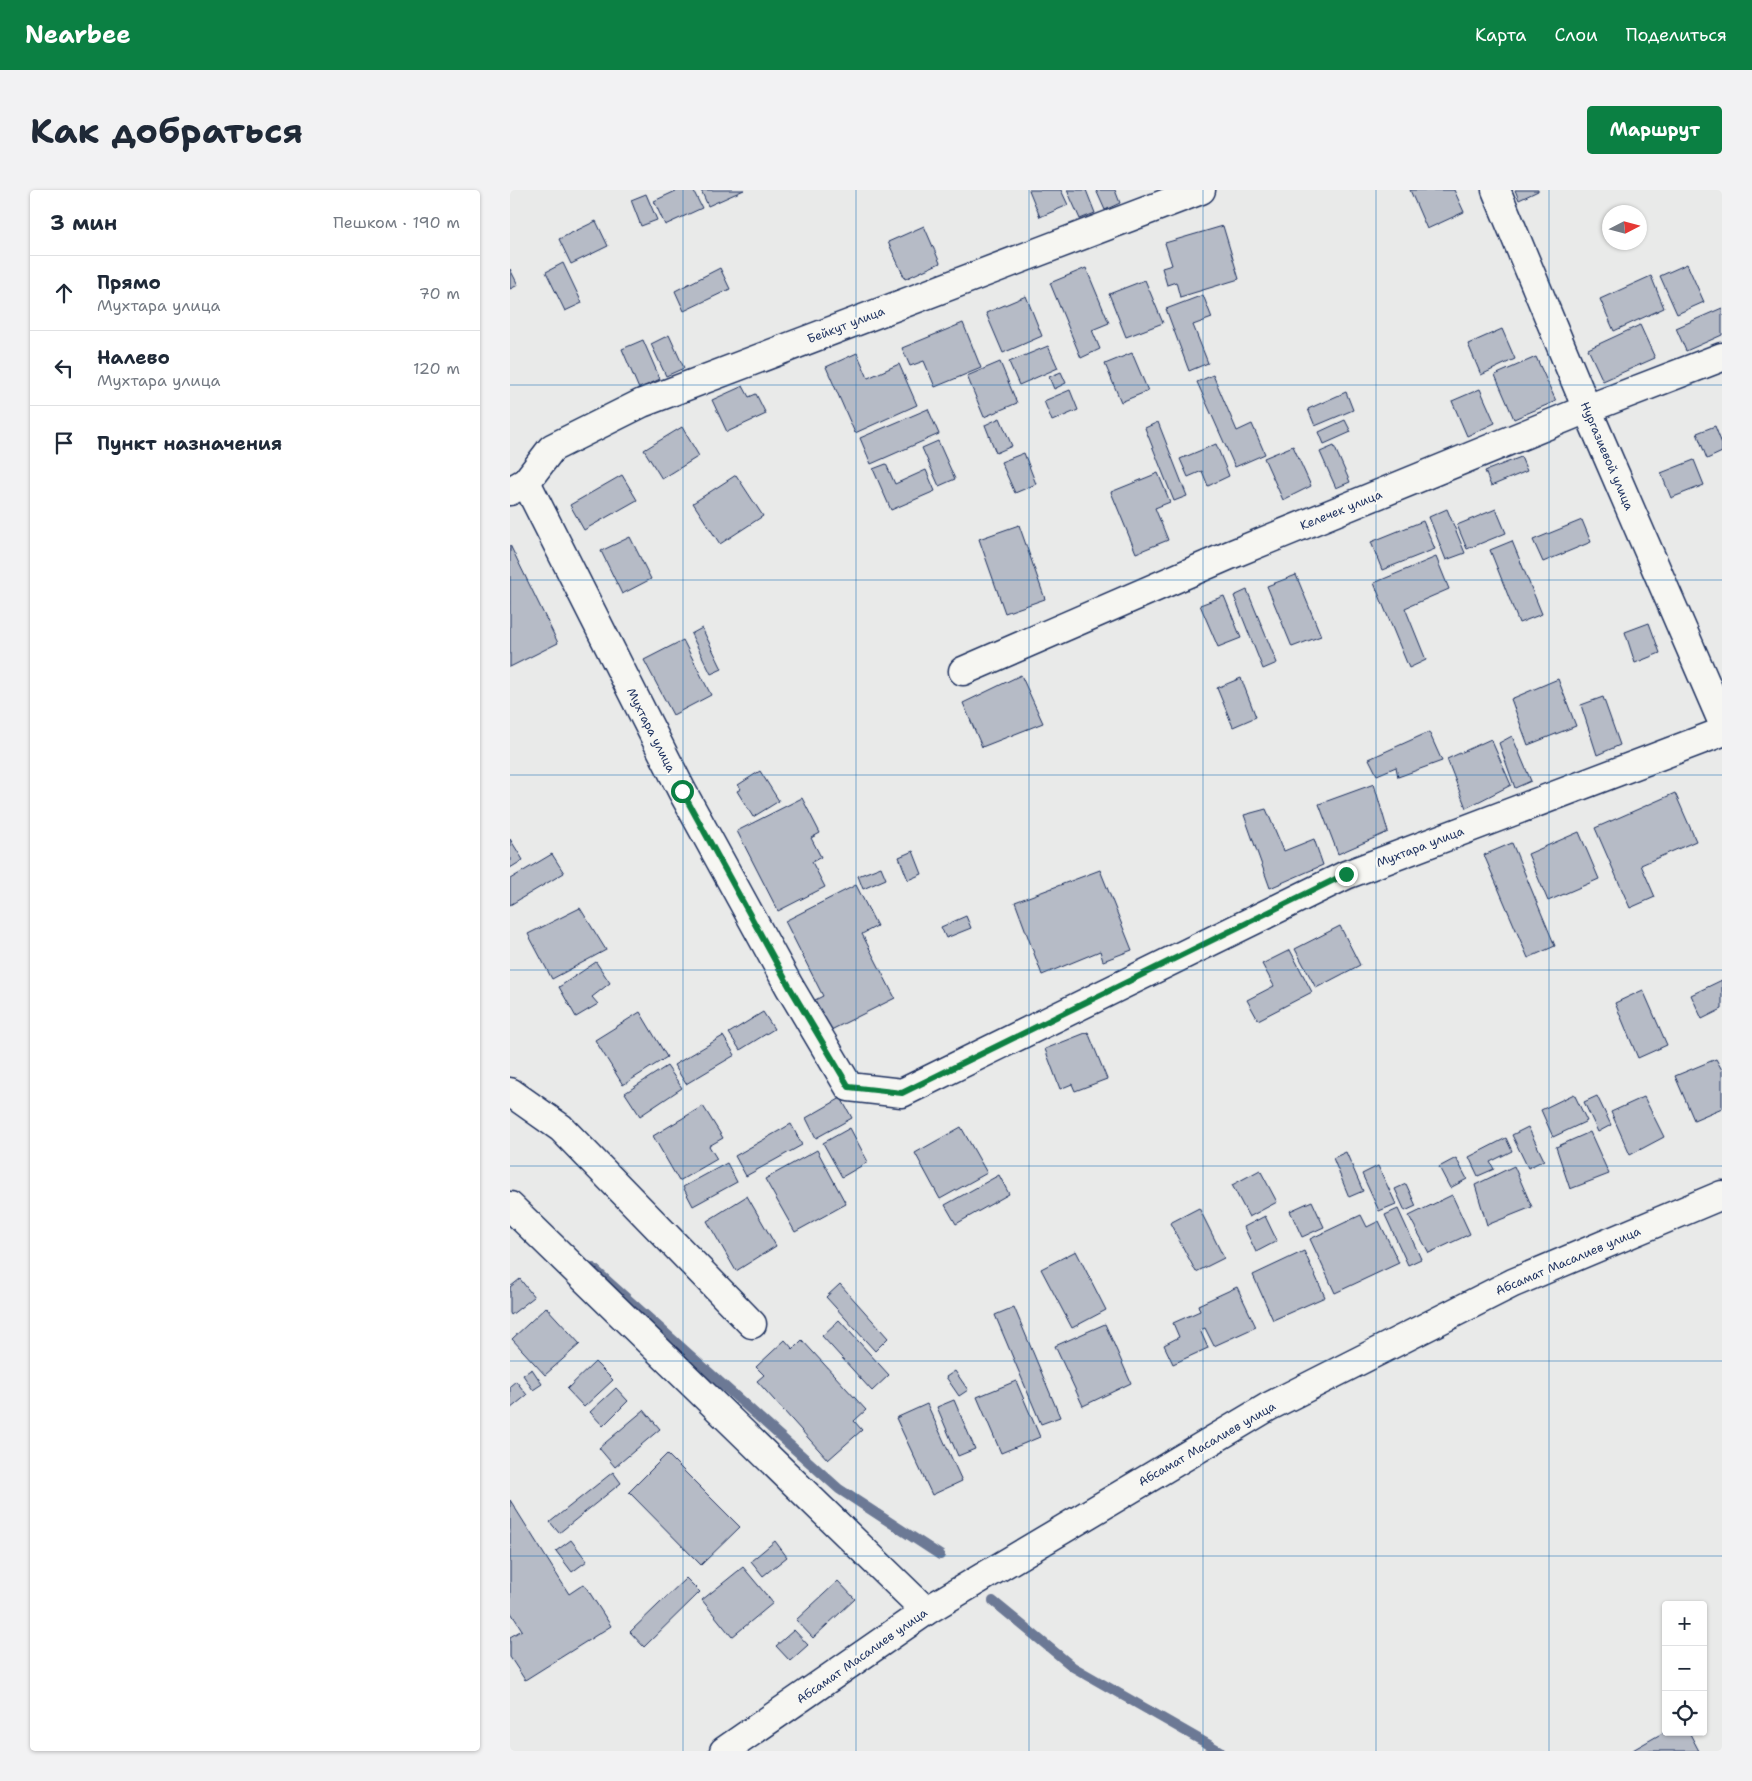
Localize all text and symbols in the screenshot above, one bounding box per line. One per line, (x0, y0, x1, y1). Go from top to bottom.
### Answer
text: Nearbee (25, 19, 131, 51)
text: Карта (1475, 23, 1526, 47)
text: Слои (1554, 23, 1598, 47)
text: Поделиться (1626, 23, 1727, 47)
button: Маршрут (1587, 106, 1722, 154)
text: Как добраться (30, 107, 303, 154)
north arrow (1602, 205, 1647, 250)
text: 3 мин (50, 209, 117, 237)
text: Пешком · 190 m (333, 212, 460, 233)
text: Прямо (97, 270, 161, 295)
icon: ahead (50, 279, 78, 307)
text: 70 m (419, 283, 460, 304)
text: Мухтара улица (97, 295, 221, 316)
street label: Бейкут улица (805, 303, 887, 347)
text: Налево (97, 345, 170, 370)
icon: left (50, 354, 78, 382)
text: 120 m (413, 358, 460, 379)
text: Мухтара улица (97, 370, 221, 391)
street label: Нургазиевой улица (1577, 399, 1637, 513)
icon: arrive (50, 429, 78, 457)
text: Пункт назначения (97, 431, 282, 456)
street label: Келечек улица (1298, 486, 1385, 534)
street label: Мухтара улица (623, 685, 679, 775)
route start (671, 780, 694, 803)
street label: Мухтара улица (1374, 823, 1467, 871)
route end (1335, 863, 1358, 886)
street label: Абсамат Масалиев улица (1493, 1223, 1643, 1299)
street label: Абсамат Масалиев улица (1135, 1398, 1279, 1490)
map controls (1662, 1601, 1707, 1736)
button: + (1662, 1601, 1707, 1646)
street label: Абсамат Масалиев улица (793, 1604, 931, 1707)
button: − (1662, 1646, 1707, 1691)
button: locate (1662, 1691, 1707, 1736)

